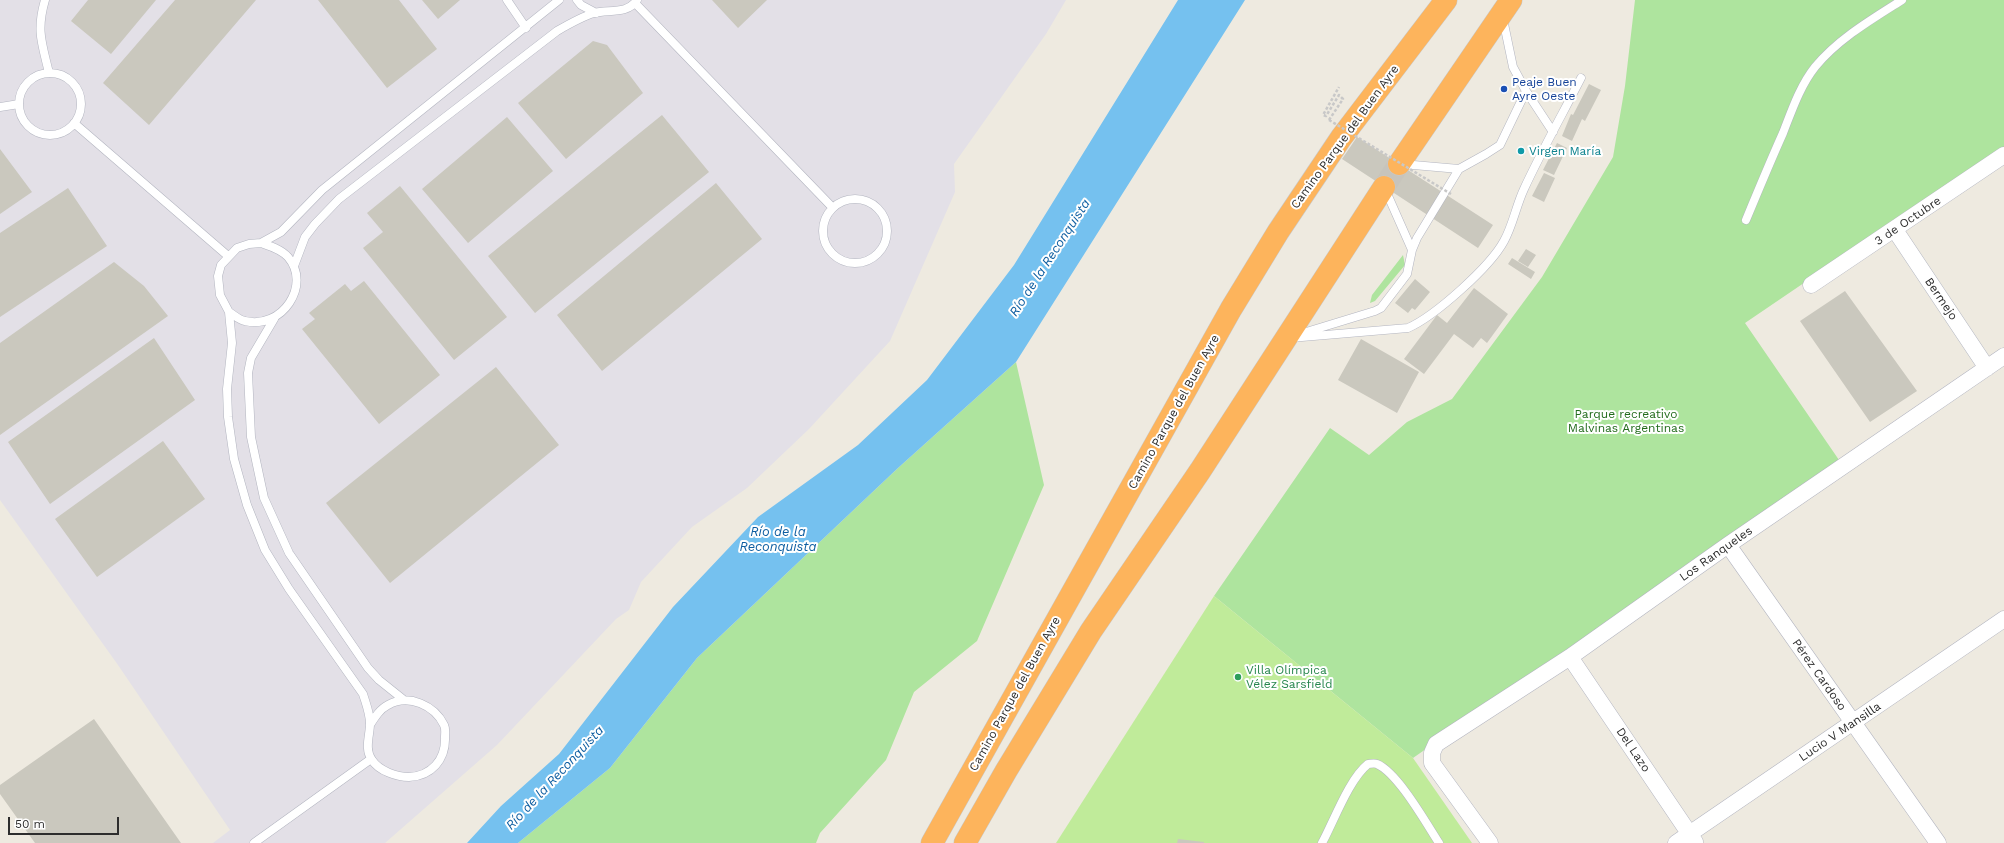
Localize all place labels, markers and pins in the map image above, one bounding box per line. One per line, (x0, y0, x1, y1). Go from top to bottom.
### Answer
place label: Peaje Buen Ayre Oeste (1512, 75, 1577, 103)
marker: Peaje Buen Ayre Oeste (1499, 84, 1509, 94)
place label: Virgen María (1529, 144, 1601, 158)
marker: Virgen María (1516, 146, 1526, 156)
place label: Villa Olímpica Vélez Sarsfield (1246, 663, 1333, 691)
marker: Villa Olímpica Vélez Sarsfield (1233, 672, 1243, 682)

